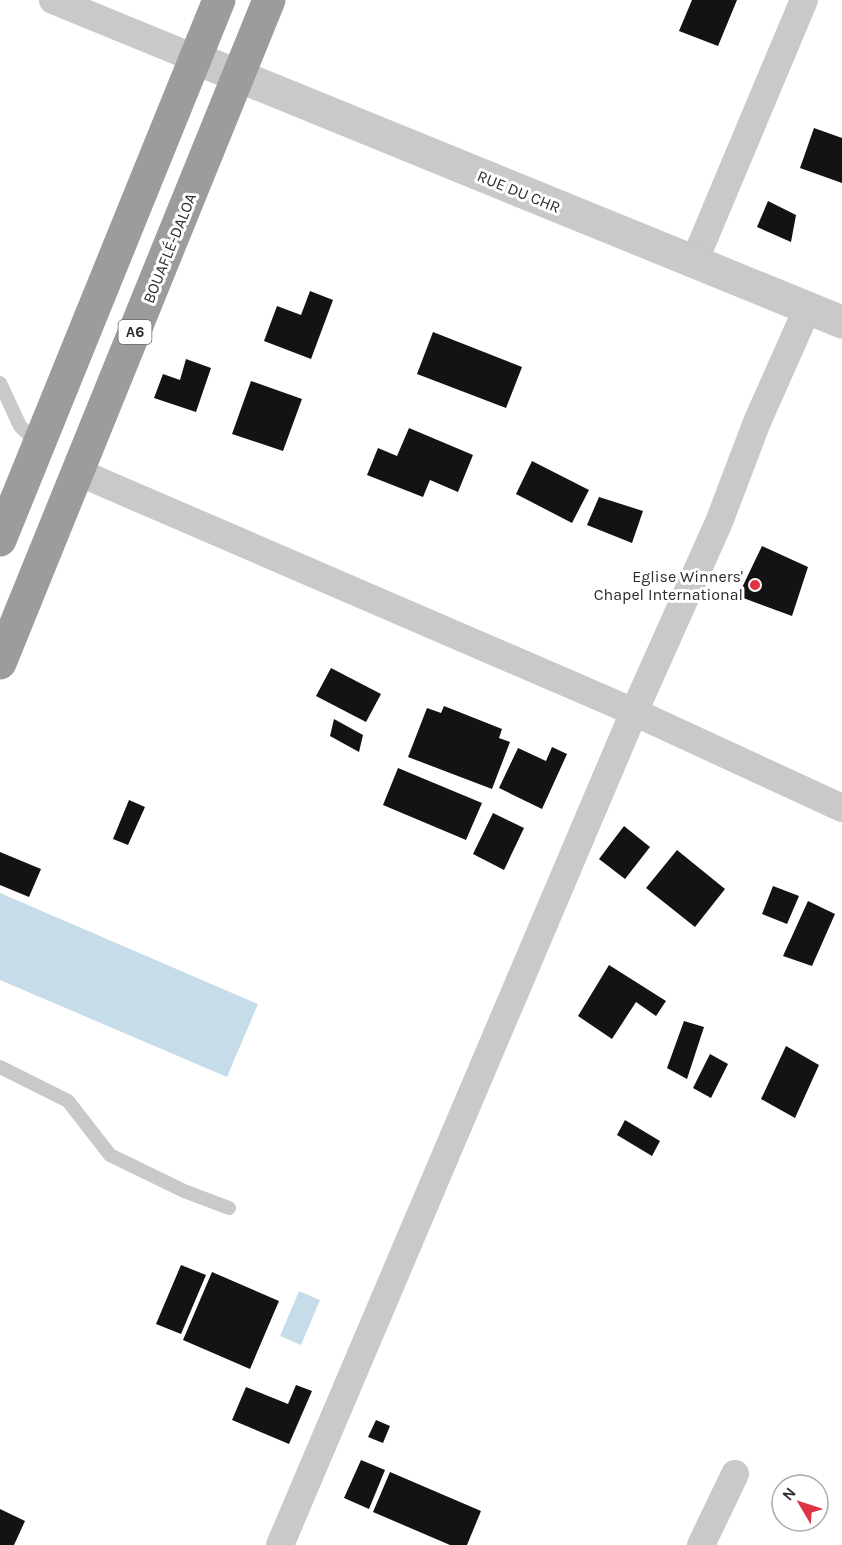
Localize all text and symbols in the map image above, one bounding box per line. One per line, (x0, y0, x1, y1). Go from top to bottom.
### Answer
street label: RUE DU CHR (474, 166, 563, 217)
street label: BOUAFLÉ-DALOA (139, 190, 200, 306)
road number: A6 (118, 320, 152, 344)
place label: Eglise Winners' Chapel International (594, 567, 743, 604)
marker: Eglise Winners' Chapel International (748, 578, 762, 592)
north arrow (770, 1473, 830, 1533)
text: N (778, 1483, 800, 1504)

